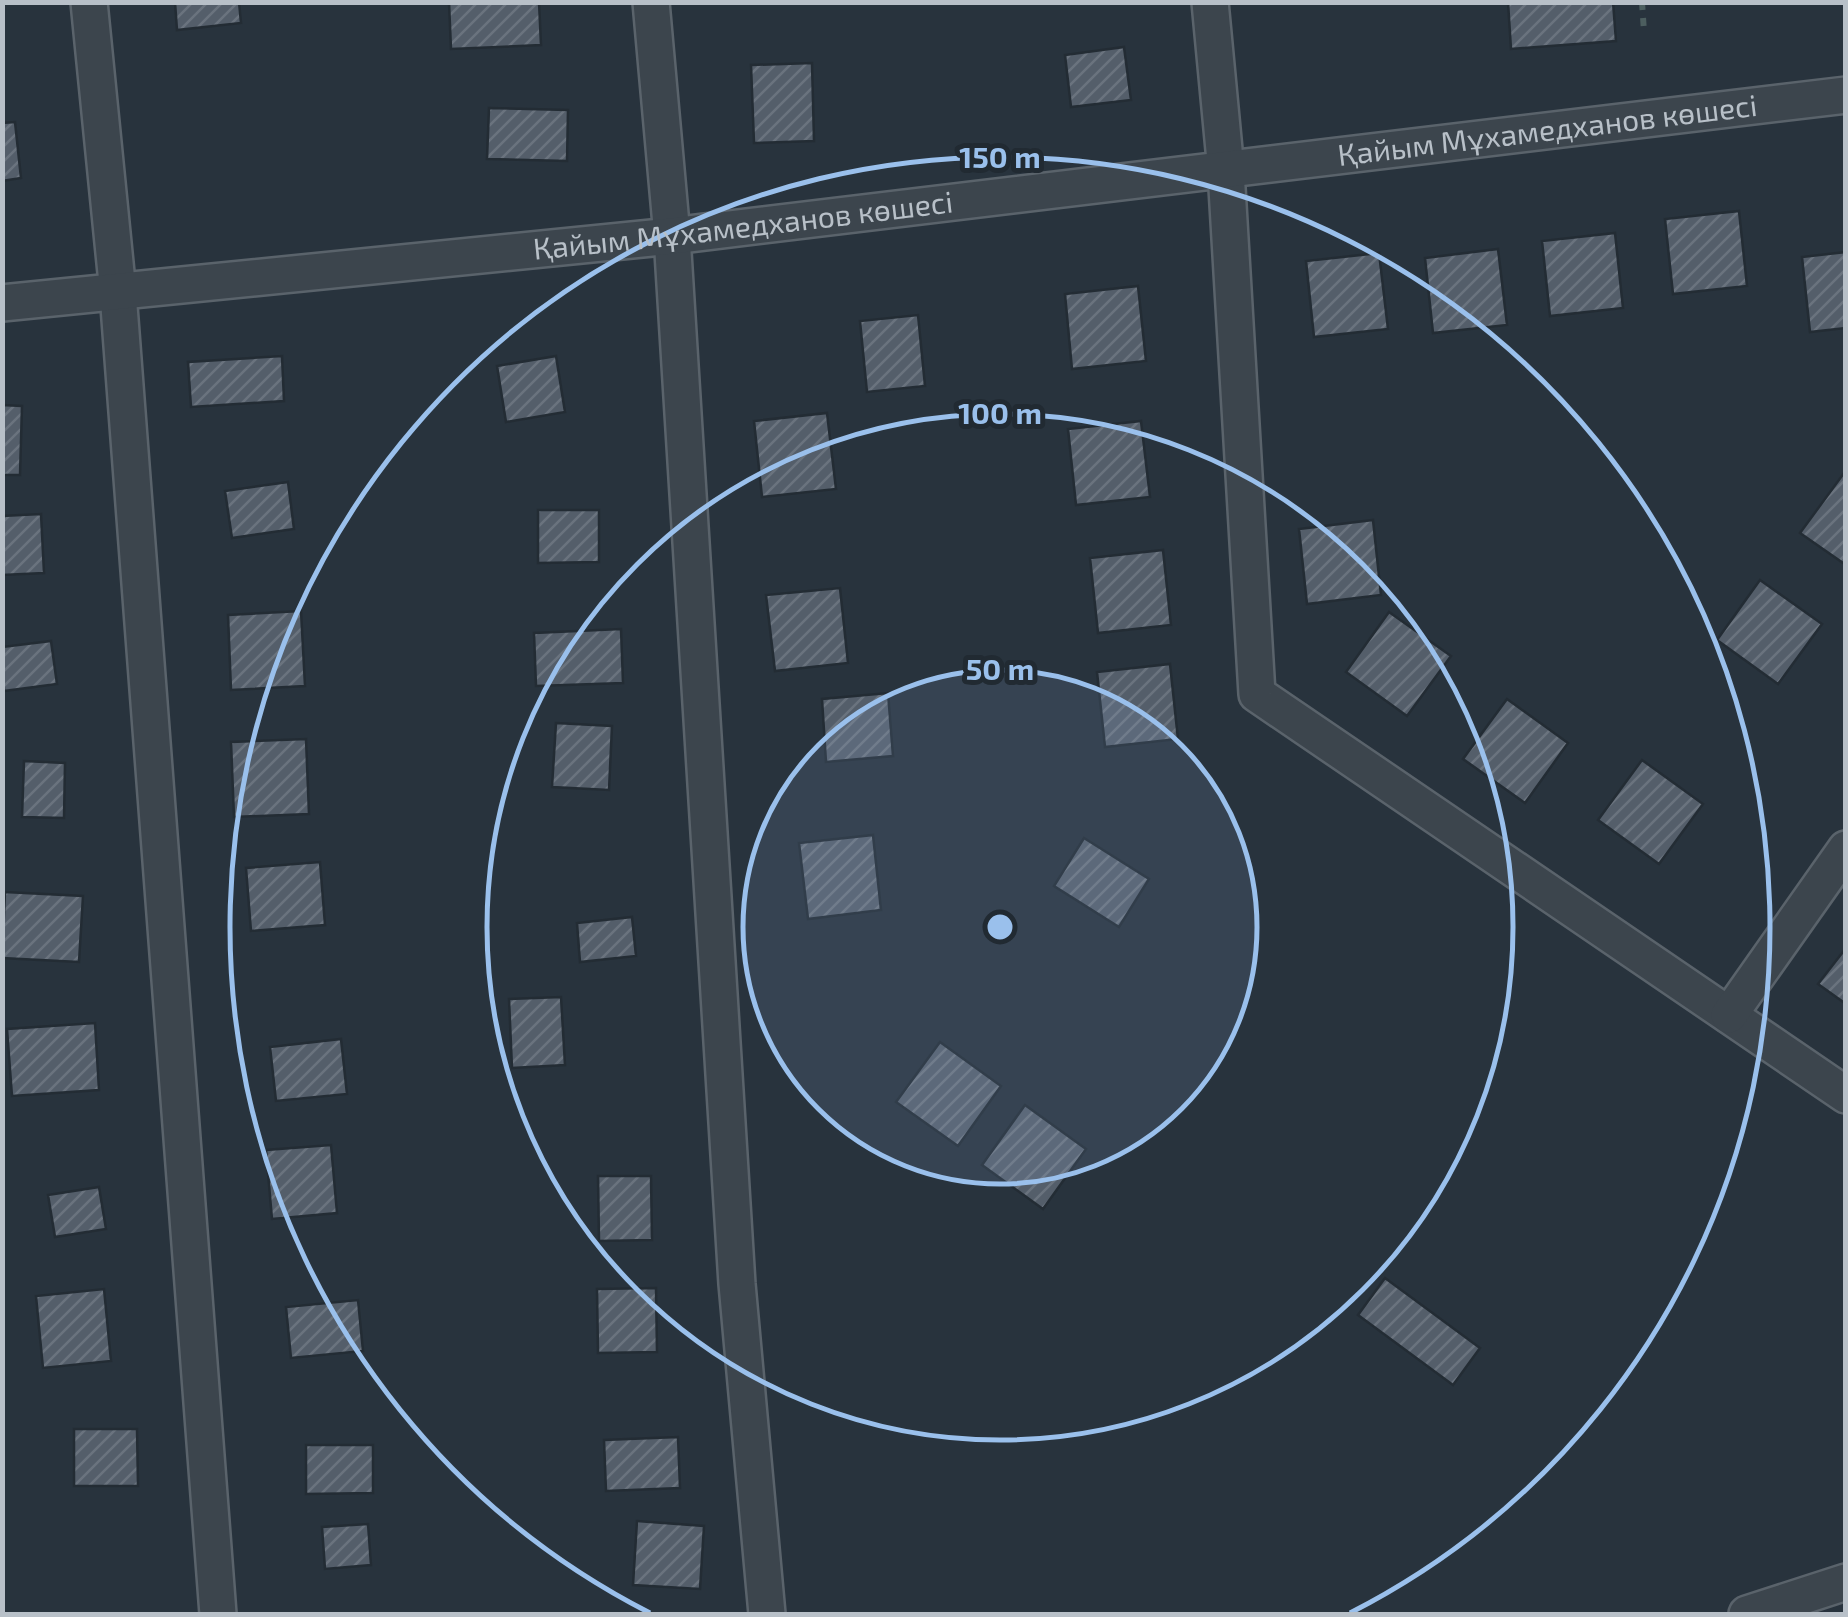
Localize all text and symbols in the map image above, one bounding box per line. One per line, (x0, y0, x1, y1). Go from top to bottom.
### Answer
street label: Қайым Мұхамедханов көшесі (1335, 86, 1759, 172)
text: 150 m (959, 138, 1041, 174)
street label: Қайым Мұхамедханов көшесі (531, 182, 955, 266)
text: 100 m (958, 394, 1042, 430)
text: 50 m (966, 650, 1034, 686)
centre of rings (982, 909, 1018, 945)

